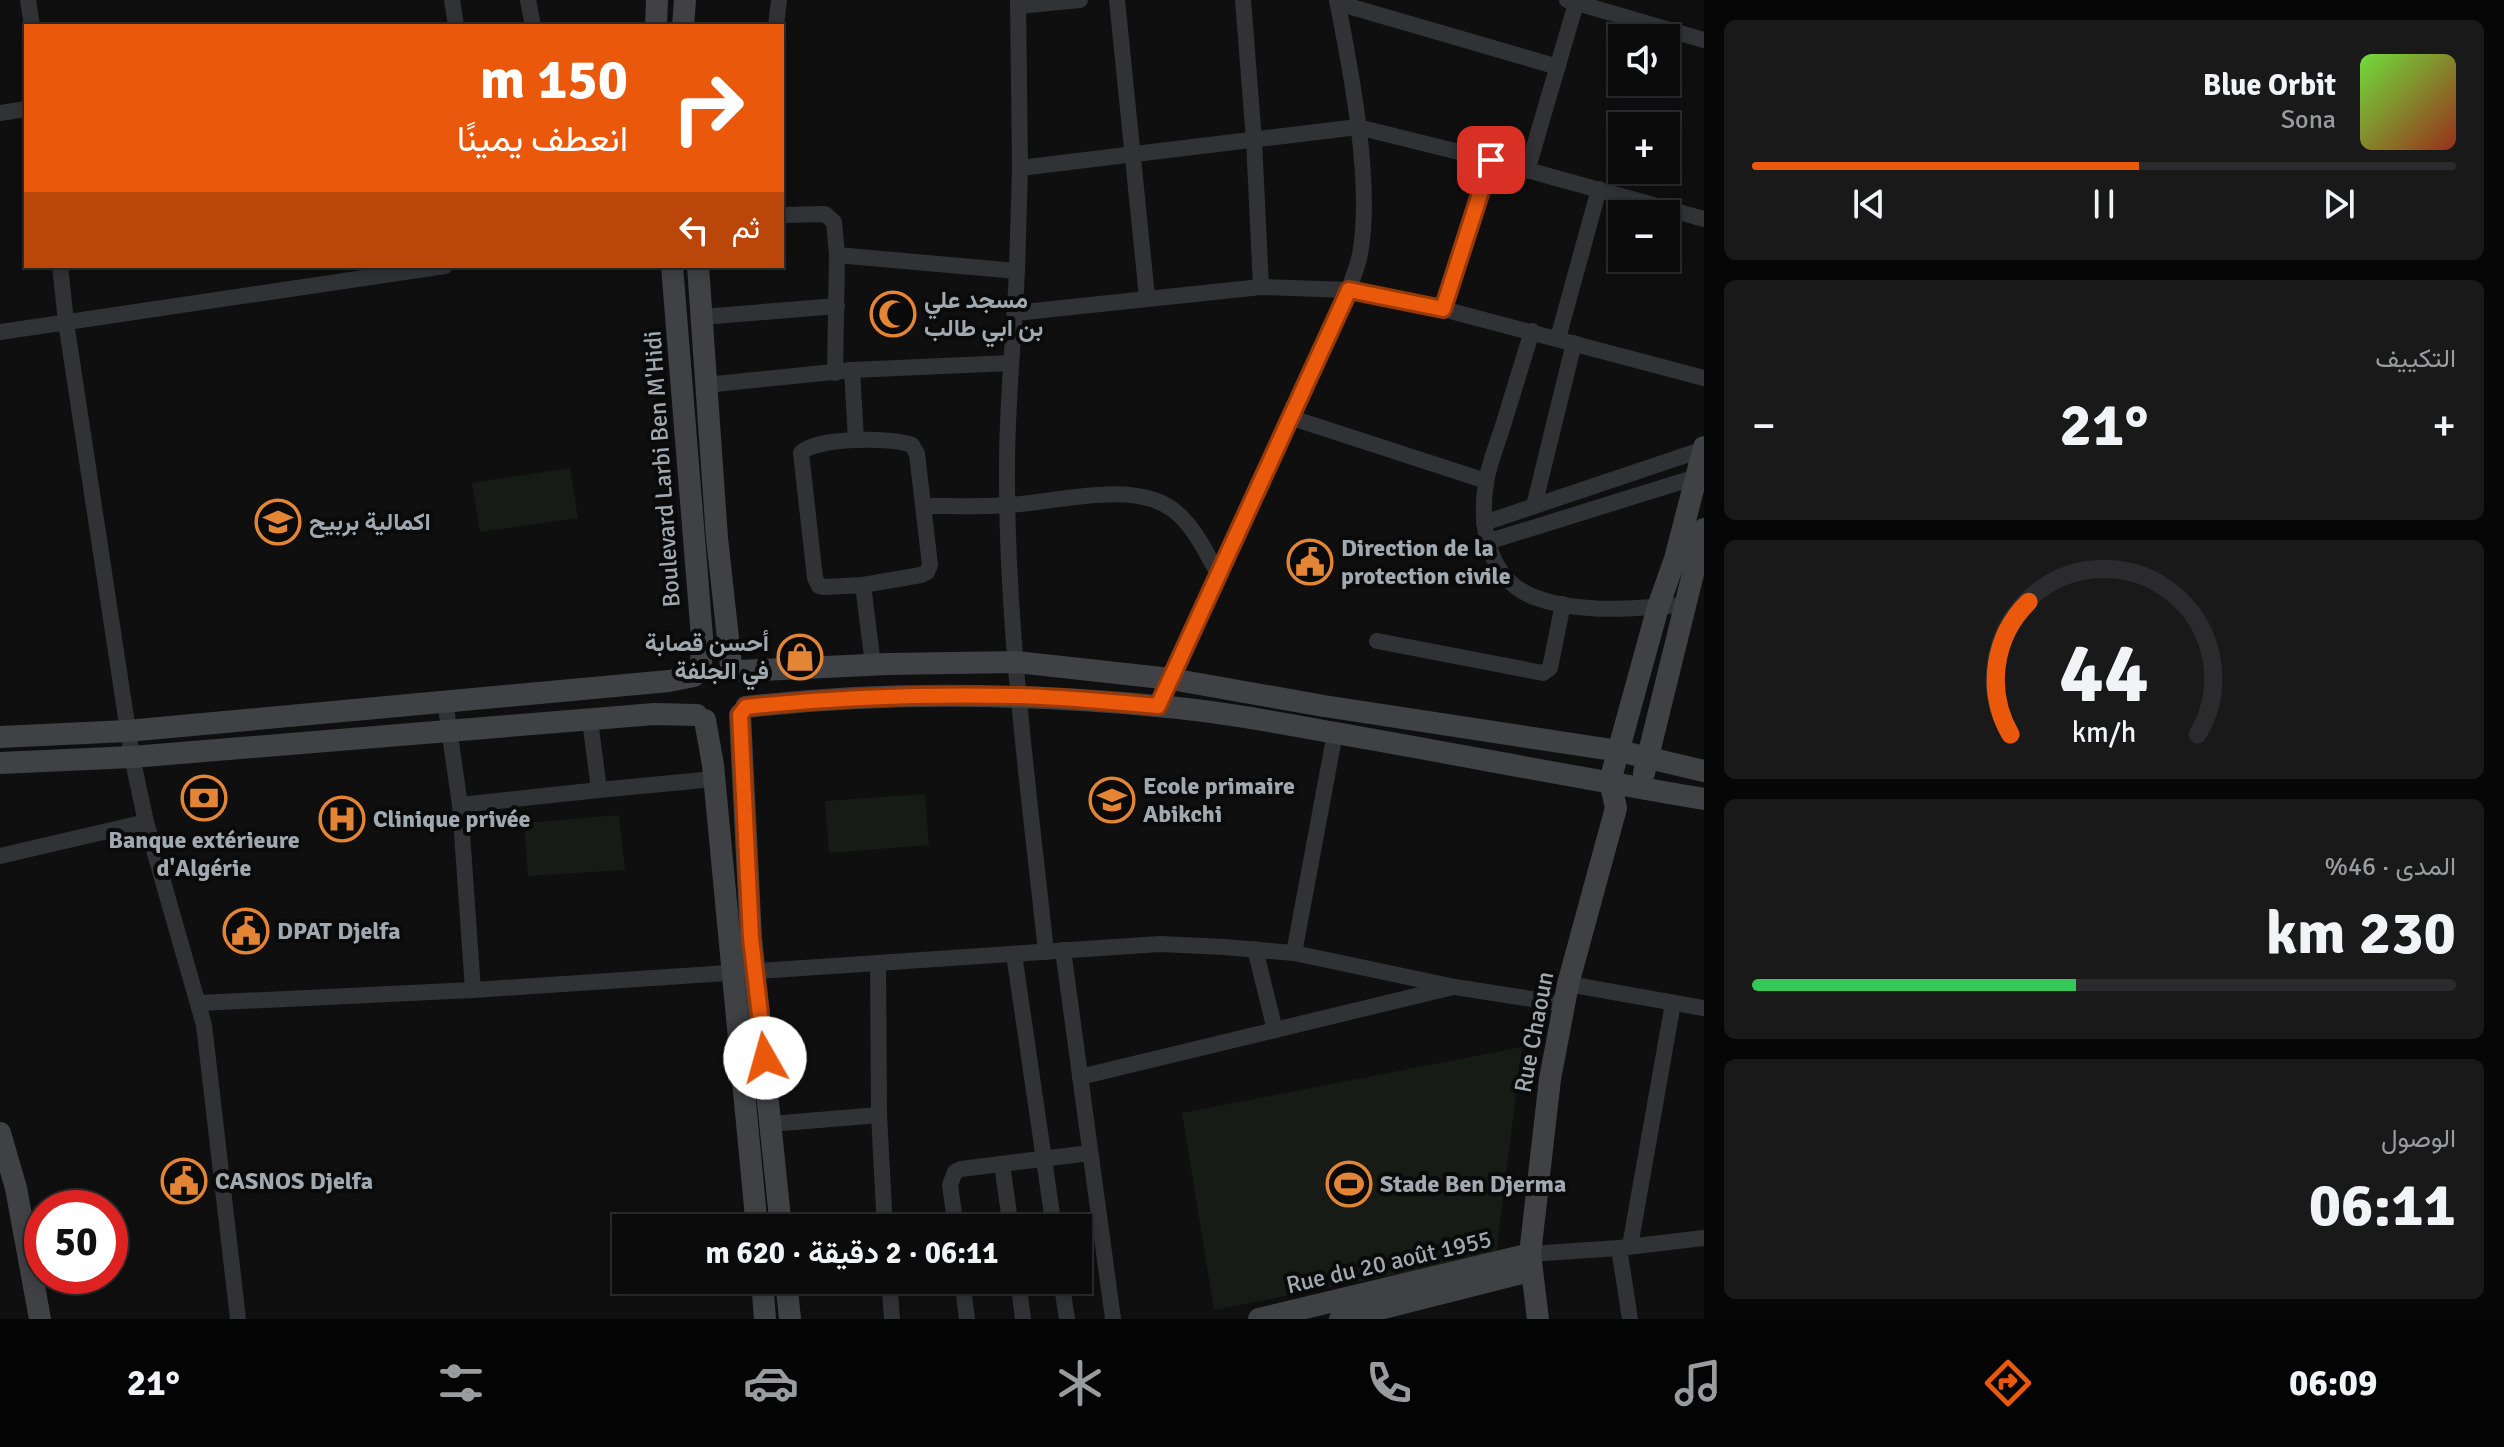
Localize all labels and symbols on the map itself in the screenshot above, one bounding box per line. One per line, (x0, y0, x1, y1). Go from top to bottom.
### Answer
pin (1457, 126, 1525, 194)
place label: مسجد علي بن ابي طالب (924, 285, 1043, 348)
mosque icon: مسجد علي بن ابي طالب (869, 290, 917, 338)
street label: Boulevard Larbi Ben M'Hidi (637, 330, 687, 608)
school or university icon: اكمالية بربيح (254, 498, 302, 546)
place label: اكمالية بربيح (309, 507, 431, 539)
place label: Direction de la protection civile (1341, 533, 1511, 591)
public building icon: Direction de la protection civile (1286, 538, 1334, 586)
place label: أحسن قصابة في الجلفة (645, 628, 769, 691)
shop icon: أحسن قصابة في الجلفة (776, 633, 824, 681)
place label: Ecole primaire Abikchi (1143, 771, 1295, 829)
bank icon: Banque extérieure d'Algérie (180, 774, 228, 822)
school or university icon: Ecole primaire Abikchi (1088, 776, 1136, 824)
hospital icon: Clinique privée (318, 795, 366, 843)
place label: Clinique privée (373, 804, 531, 834)
place label: Banque extérieure d'Algérie (108, 825, 300, 883)
public building icon: DPAT Djelfa (222, 907, 270, 955)
place label: DPAT Djelfa (277, 916, 401, 946)
street label: Rue Chaoun (1508, 969, 1560, 1095)
position arrow (723, 1016, 807, 1100)
public building icon: CASNOS Djelfa (160, 1157, 208, 1205)
sports icon: Stade Ben Djerma (1325, 1160, 1373, 1208)
place label: CASNOS Djelfa (215, 1166, 373, 1196)
place label: Stade Ben Djerma (1380, 1169, 1566, 1199)
speed limit sign: 50 (24, 1190, 128, 1294)
street label: Rue du 20 août 1955 (1283, 1224, 1495, 1300)

